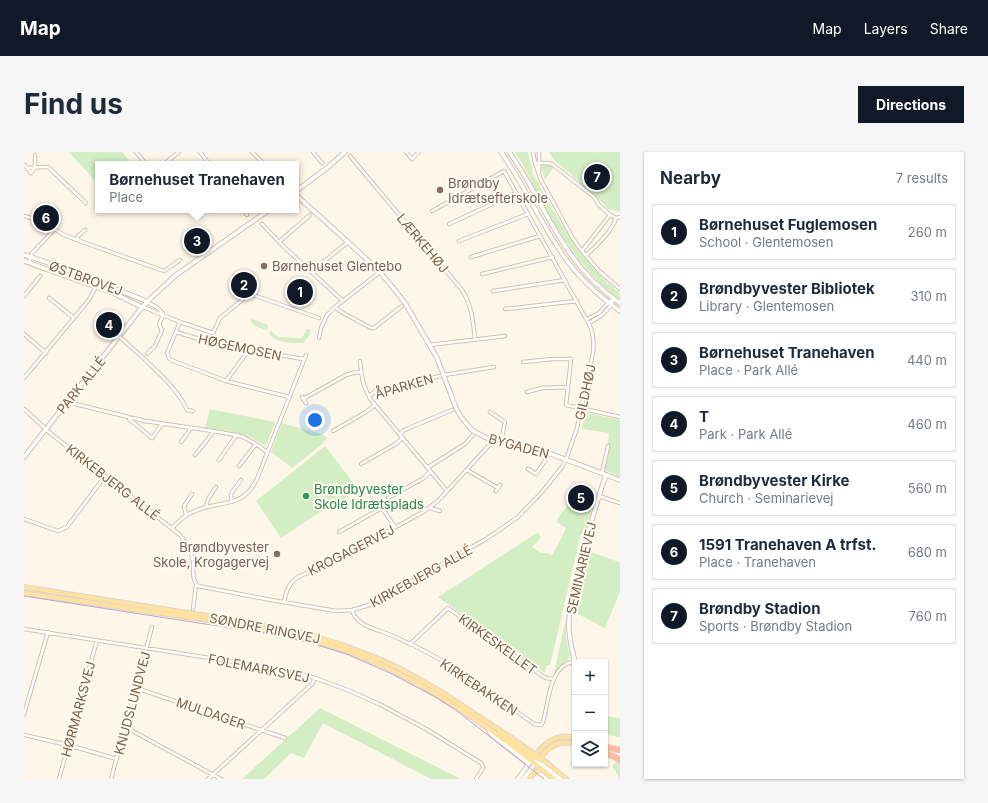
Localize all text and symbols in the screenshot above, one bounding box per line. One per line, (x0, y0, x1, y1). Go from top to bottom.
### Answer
text: Map (20, 17, 61, 40)
text: Map (813, 20, 842, 37)
text: Layers (864, 20, 908, 37)
text: Share (930, 20, 968, 37)
button: Directions (858, 86, 964, 123)
text: Find us (24, 87, 123, 121)
popup (95, 161, 299, 213)
pin: 7 (584, 162, 610, 192)
text: Nearby (660, 168, 721, 188)
text: Børnehuset Tranehaven (109, 170, 285, 189)
text: 7 results (896, 170, 948, 186)
place label: Brøndby Idrætsefterskole (448, 175, 548, 206)
marker: Brøndby Idrætsefterskole (435, 185, 445, 195)
text: Place (109, 189, 143, 205)
pin: 6 (33, 203, 59, 233)
street label: LÆRKEHØJ (394, 210, 452, 276)
text: Børnehuset Fuglemosen (699, 215, 877, 234)
text: 1 (671, 224, 677, 240)
text: 260 m (908, 224, 947, 240)
pin: 3 (184, 226, 210, 256)
text: School · Glentemosen (699, 234, 833, 250)
street label: ØSTBROVEJ (47, 257, 125, 299)
place label: Børnehuset Glentebo (272, 258, 402, 274)
marker: Børnehuset Glentebo (259, 261, 269, 271)
pin: 2 (231, 270, 257, 300)
pin: 1 (287, 277, 313, 307)
text: Brøndbyvester Bibliotek (699, 279, 875, 298)
text: 2 (670, 288, 678, 304)
text: 310 m (910, 288, 947, 304)
text: Library · Glentemosen (699, 298, 834, 314)
pin: 4 (96, 310, 122, 340)
street label: HØGEMOSEN (197, 330, 283, 364)
text: Børnehuset Tranehaven (699, 343, 875, 362)
text: 3 (670, 352, 678, 368)
text: 440 m (907, 352, 947, 368)
street label: PARK ALLÉ (53, 353, 109, 417)
street label: GILDHØJ (571, 362, 599, 422)
text: Place · Park Allé (699, 362, 798, 378)
street label: ÅPARKEN (373, 369, 435, 402)
text: T (699, 407, 709, 426)
your location (305, 410, 325, 430)
text: 4 (670, 416, 678, 432)
text: 460 m (907, 416, 947, 432)
text: Park · Park Allé (699, 426, 792, 442)
street label: BYGADEN (487, 430, 551, 462)
street label: KIRKEBJERG ALLÉ (63, 441, 163, 523)
text: Brøndbyvester Kirke (699, 471, 849, 490)
text: 5 (670, 480, 678, 496)
text: 560 m (908, 480, 947, 496)
place label: Brøndbyvester Skole Idrætsplads (314, 481, 424, 512)
pin: 5 (568, 483, 594, 513)
text: Church · Seminarievej (699, 490, 834, 506)
marker: Brøndbyvester Skole Idrætsplads (301, 491, 311, 501)
street label: SEMINARIEVEJ (563, 520, 599, 616)
street label: KROGAGERVEJ (305, 521, 397, 579)
text: 1591 Tranehaven A trfst. (699, 535, 876, 554)
place label: Brøndbyvester Skole, Krogagervej (153, 539, 269, 570)
street label: KIRKEBJERG ALLÉ (367, 541, 475, 611)
text: 6 (670, 544, 678, 560)
text: 680 m (908, 544, 947, 560)
marker: Brøndbyvester Skole, Krogagervej (272, 549, 282, 559)
text: Place · Tranehaven (699, 554, 816, 570)
text: Brøndby Stadion (699, 599, 821, 618)
text: 7 (670, 608, 678, 624)
text: 760 m (909, 608, 947, 624)
street label: SØNDRE RINGVEJ (208, 609, 322, 647)
street label: KIRKESKELLET (456, 610, 540, 678)
text: Sports · Brøndby Stadion (699, 618, 852, 634)
street label: KNUDSLUNDVEJ (111, 650, 153, 756)
street label: FOLEMARKSVEJ (207, 650, 311, 686)
street label: KIRKEBAKKEN (437, 655, 521, 719)
map controls (572, 659, 608, 767)
button: + (572, 659, 608, 695)
street label: HØRMARKSVEJ (58, 660, 98, 758)
street label: MULDAGER (174, 694, 248, 732)
button: − (572, 695, 608, 731)
button: layers (572, 731, 608, 767)

